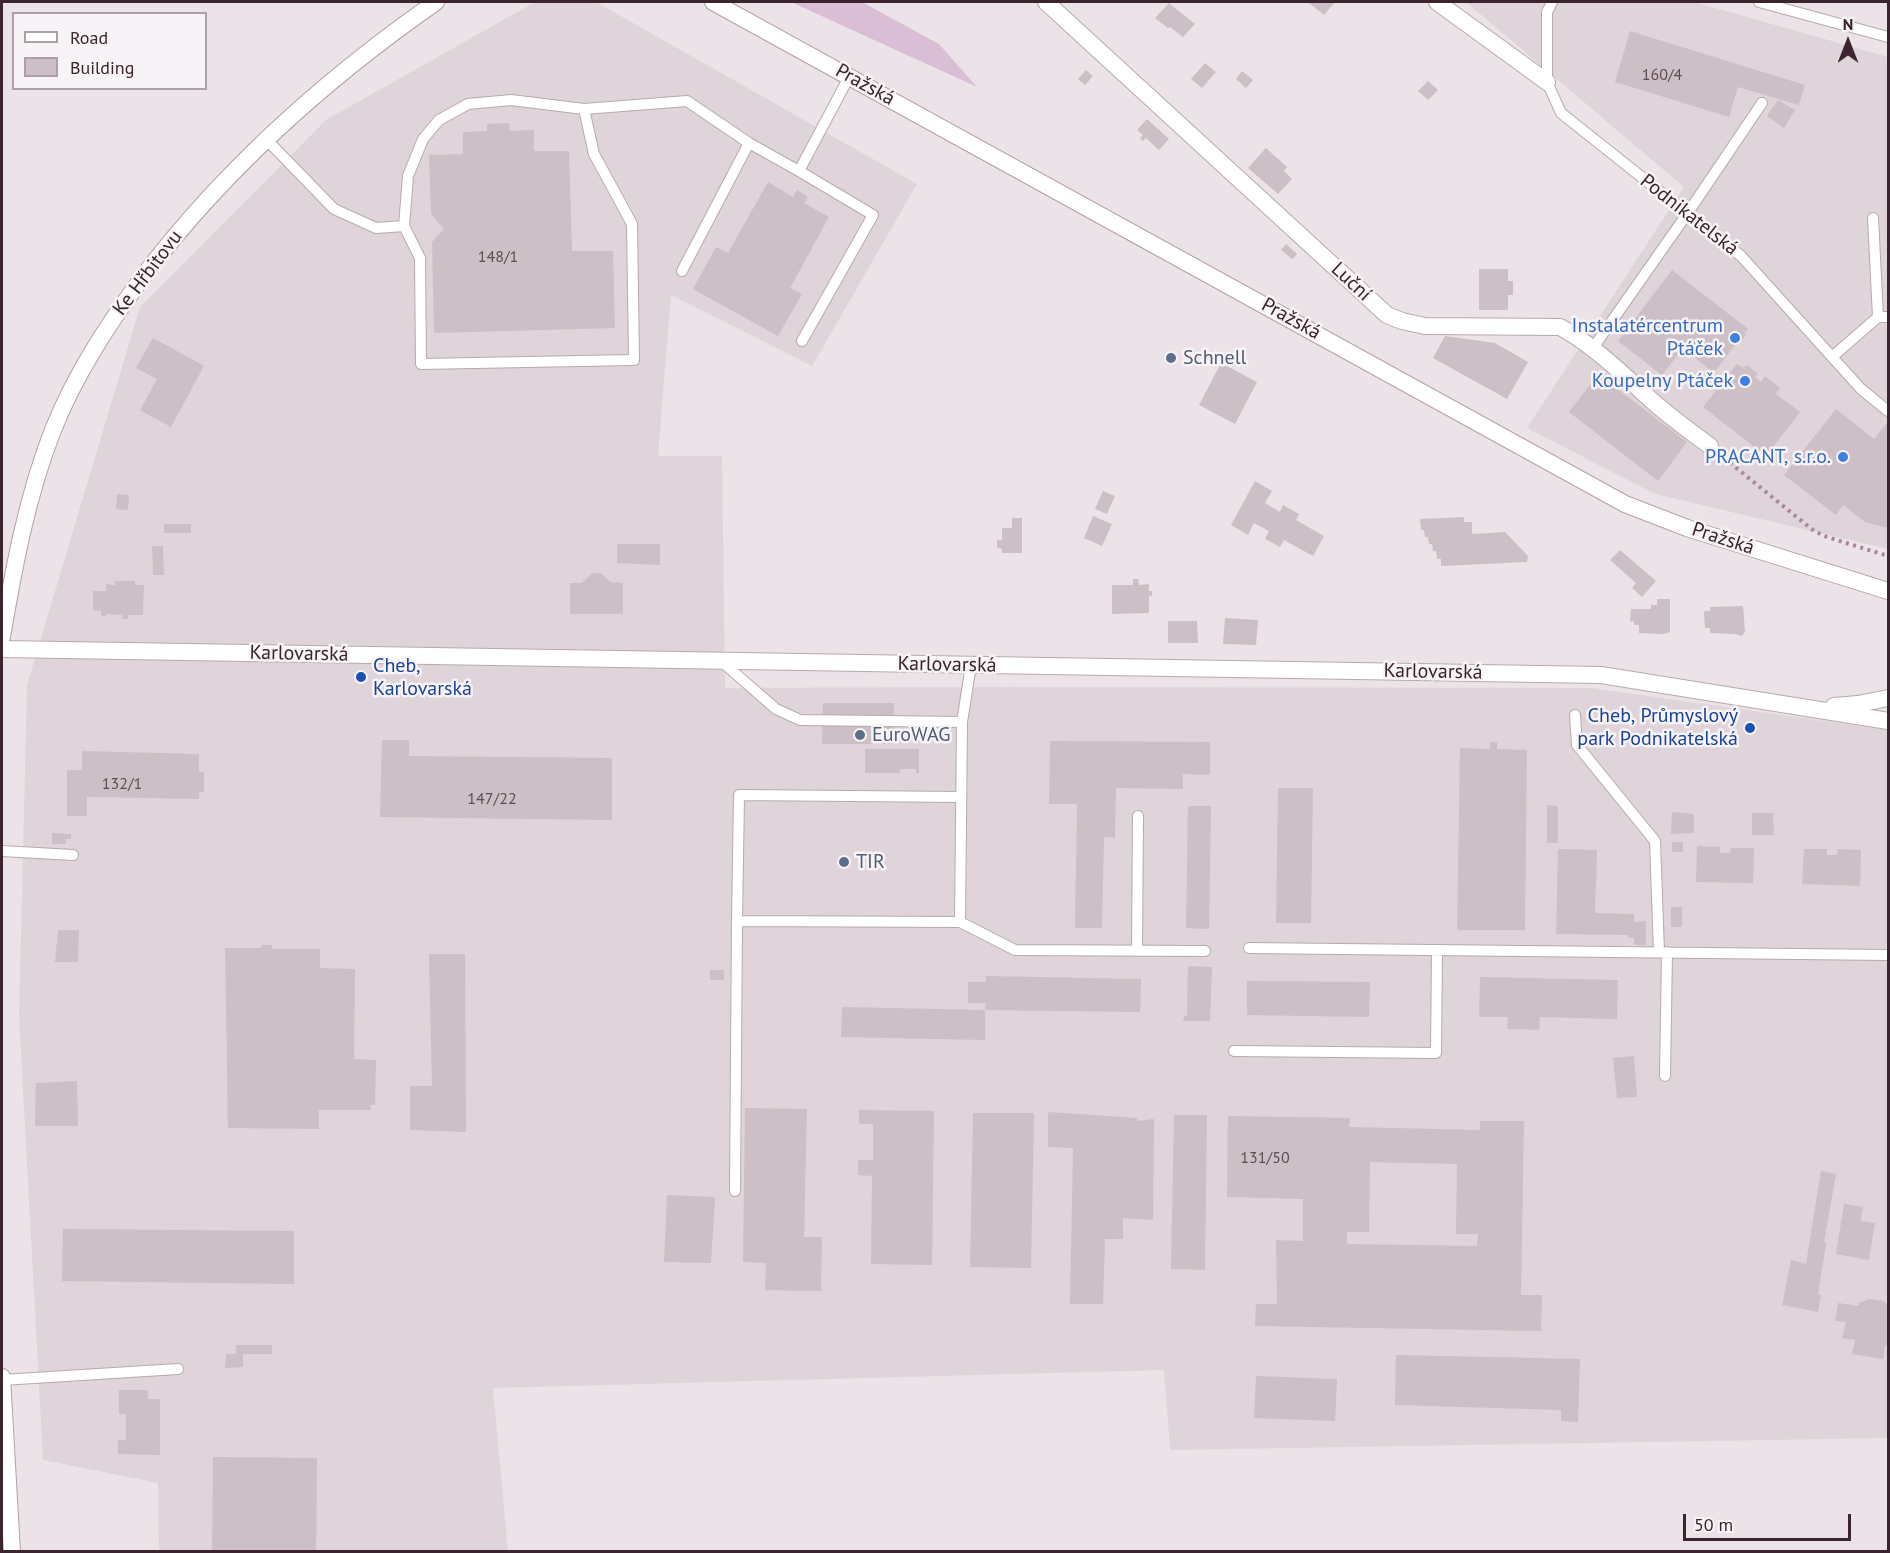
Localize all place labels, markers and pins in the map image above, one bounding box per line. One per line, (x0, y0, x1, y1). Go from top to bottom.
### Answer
place label: Instalatércentrum Ptáček (1572, 314, 1723, 361)
marker: Instalatércentrum Ptáček (1728, 331, 1742, 345)
place label: Schnell (1183, 346, 1246, 370)
marker: Schnell (1164, 351, 1178, 365)
place label: Koupelny Ptáček (1592, 369, 1733, 393)
marker: Koupelny Ptáček (1738, 374, 1752, 388)
place label: PRACANT, s.r.o. (1705, 445, 1831, 469)
marker: PRACANT, s.r.o. (1836, 450, 1850, 464)
place label: Cheb, Karlovarská (373, 654, 472, 701)
marker: Cheb, Karlovarská (354, 670, 368, 684)
place label: Cheb, Průmyslový park Podnikatelská (1577, 704, 1738, 751)
marker: Cheb, Průmyslový park Podnikatelská (1743, 721, 1757, 735)
place label: EuroWAG (872, 723, 950, 747)
marker: EuroWAG (853, 728, 867, 742)
place label: TIR (856, 850, 885, 874)
marker: TIR (837, 855, 851, 869)

